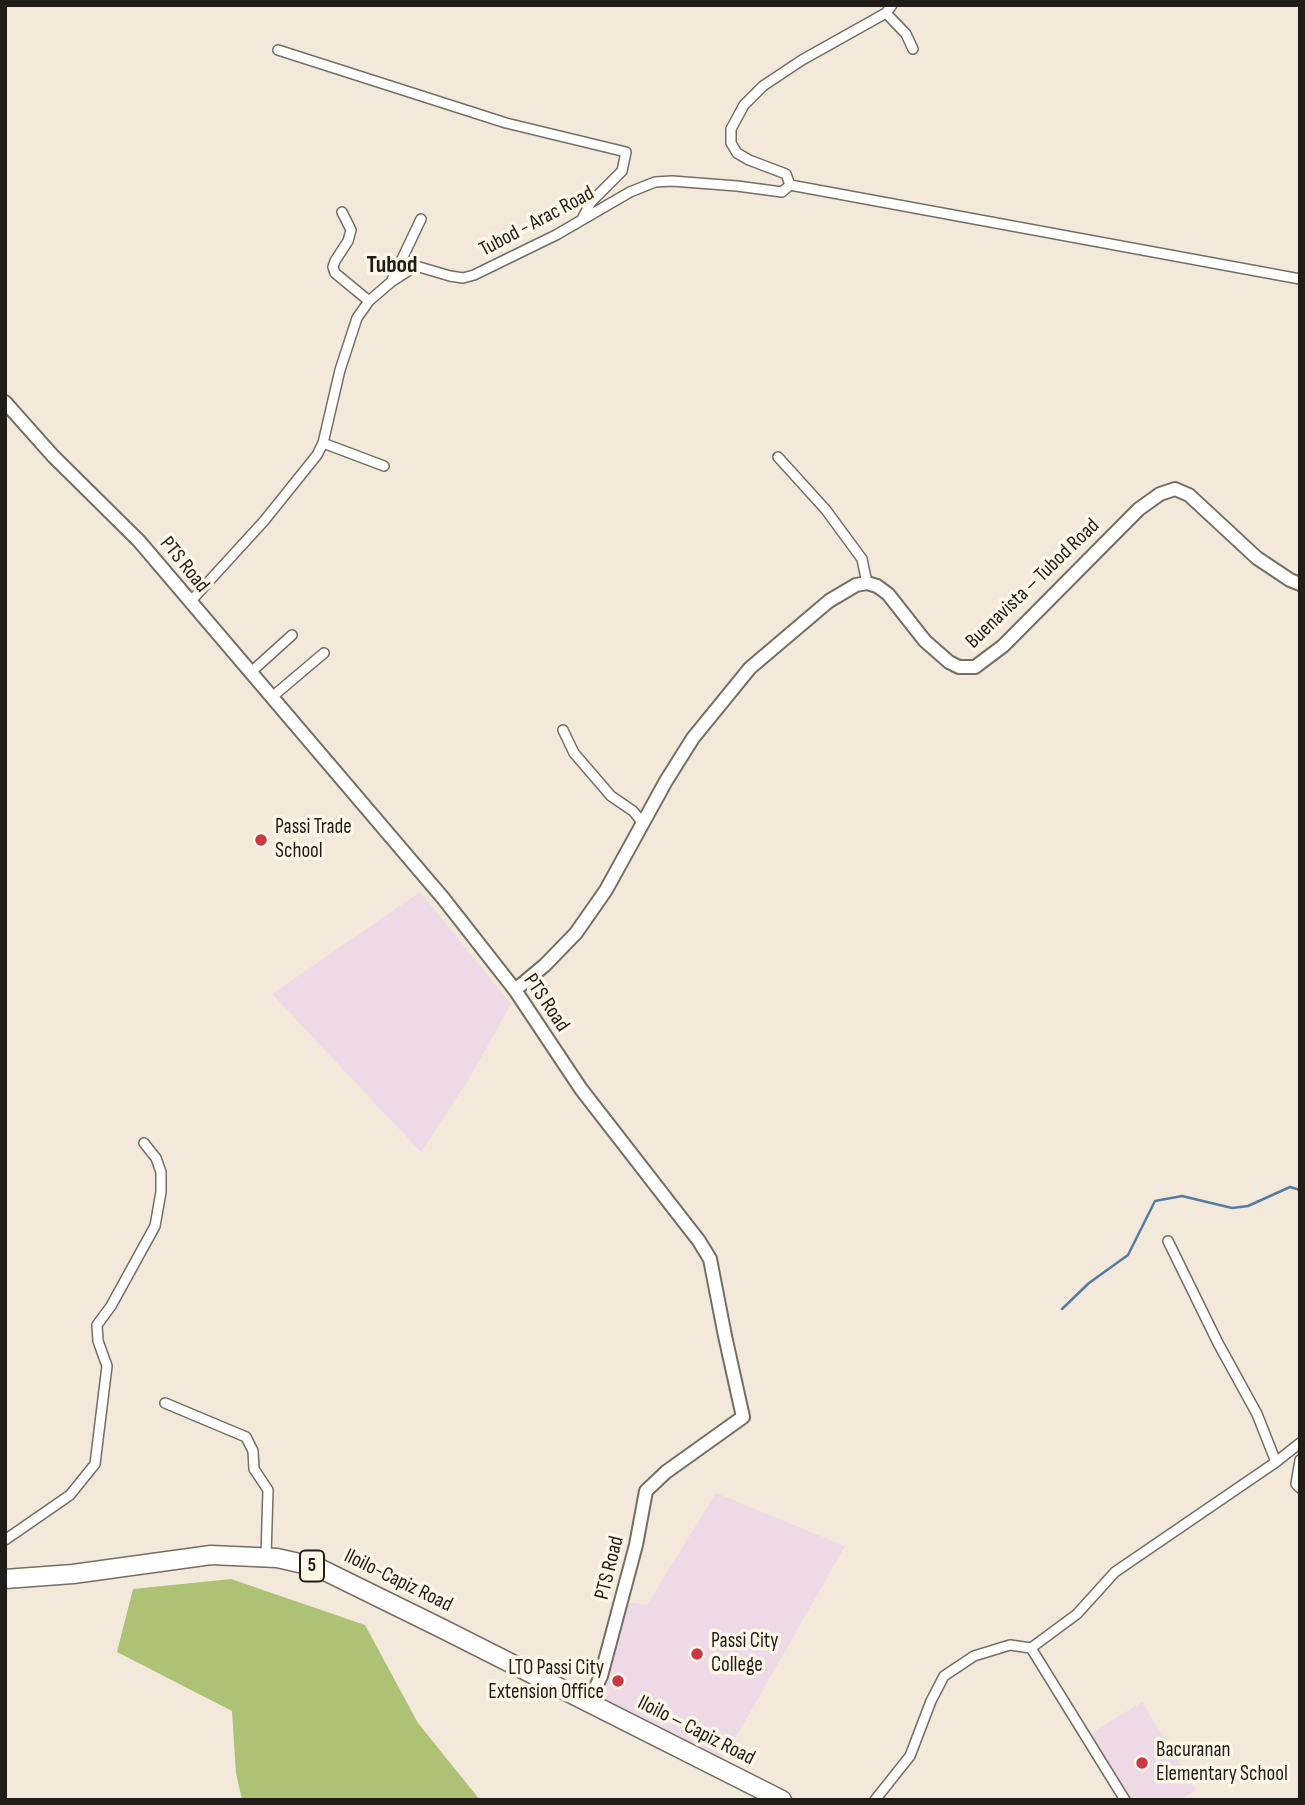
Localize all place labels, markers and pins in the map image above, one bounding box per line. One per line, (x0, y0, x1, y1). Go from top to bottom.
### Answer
place label: Passi Trade School (275, 815, 352, 865)
marker: Passi Trade School (253, 832, 269, 848)
place label: Passi City College (711, 1629, 778, 1679)
marker: Passi City College (689, 1646, 705, 1662)
place label: LTO Passi City Extension Office (488, 1656, 604, 1706)
marker: LTO Passi City Extension Office (610, 1673, 626, 1689)
place label: Bacuranan Elementary School (1156, 1738, 1288, 1788)
marker: Bacuranan Elementary School (1134, 1755, 1150, 1771)

